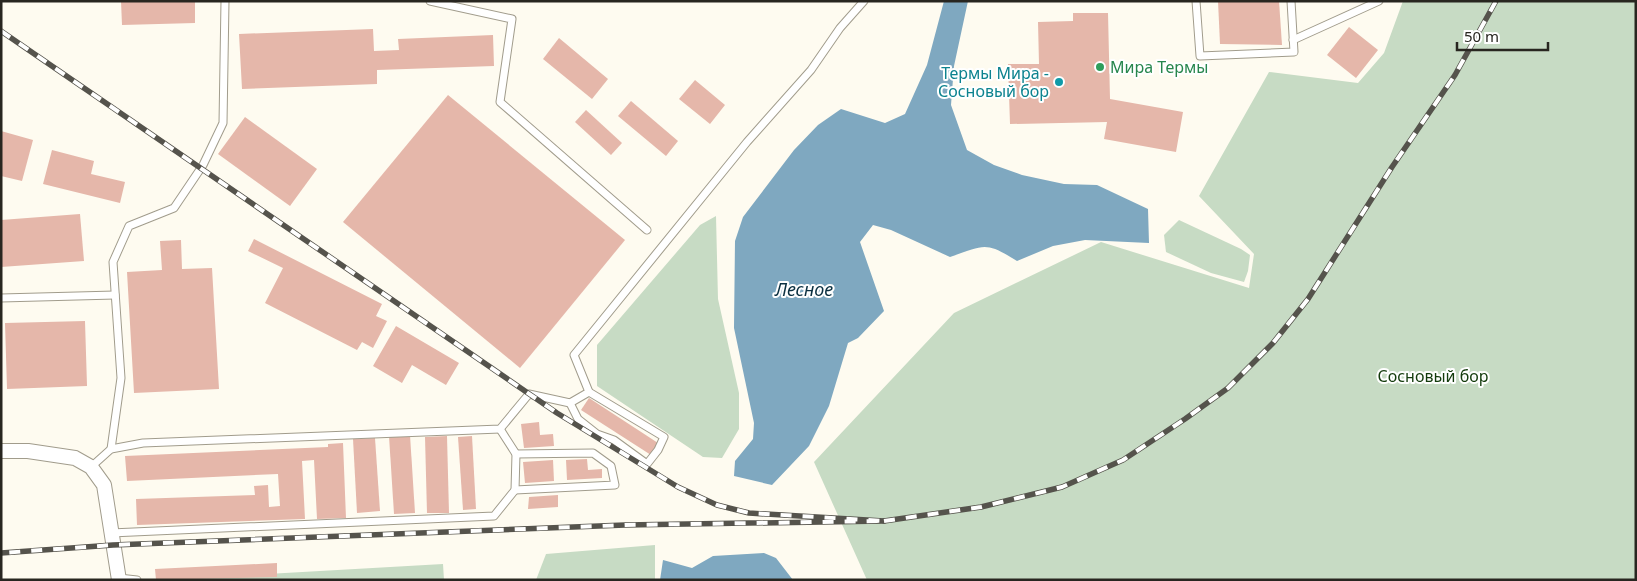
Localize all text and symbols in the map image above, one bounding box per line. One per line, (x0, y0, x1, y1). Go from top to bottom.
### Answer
scale bar (1457, 20, 1548, 52)
text: 50 m (1464, 26, 1499, 46)
place label: Мира Термы (1110, 56, 1208, 78)
marker: Мира Термы (1094, 61, 1106, 73)
place label: Термы Мира - Сосновый бор (938, 62, 1049, 102)
marker: Термы Мира - Сосновый бор (1053, 76, 1065, 88)
water label: Лесное (774, 277, 833, 301)
park label: Сосновый бор (1377, 365, 1489, 387)

